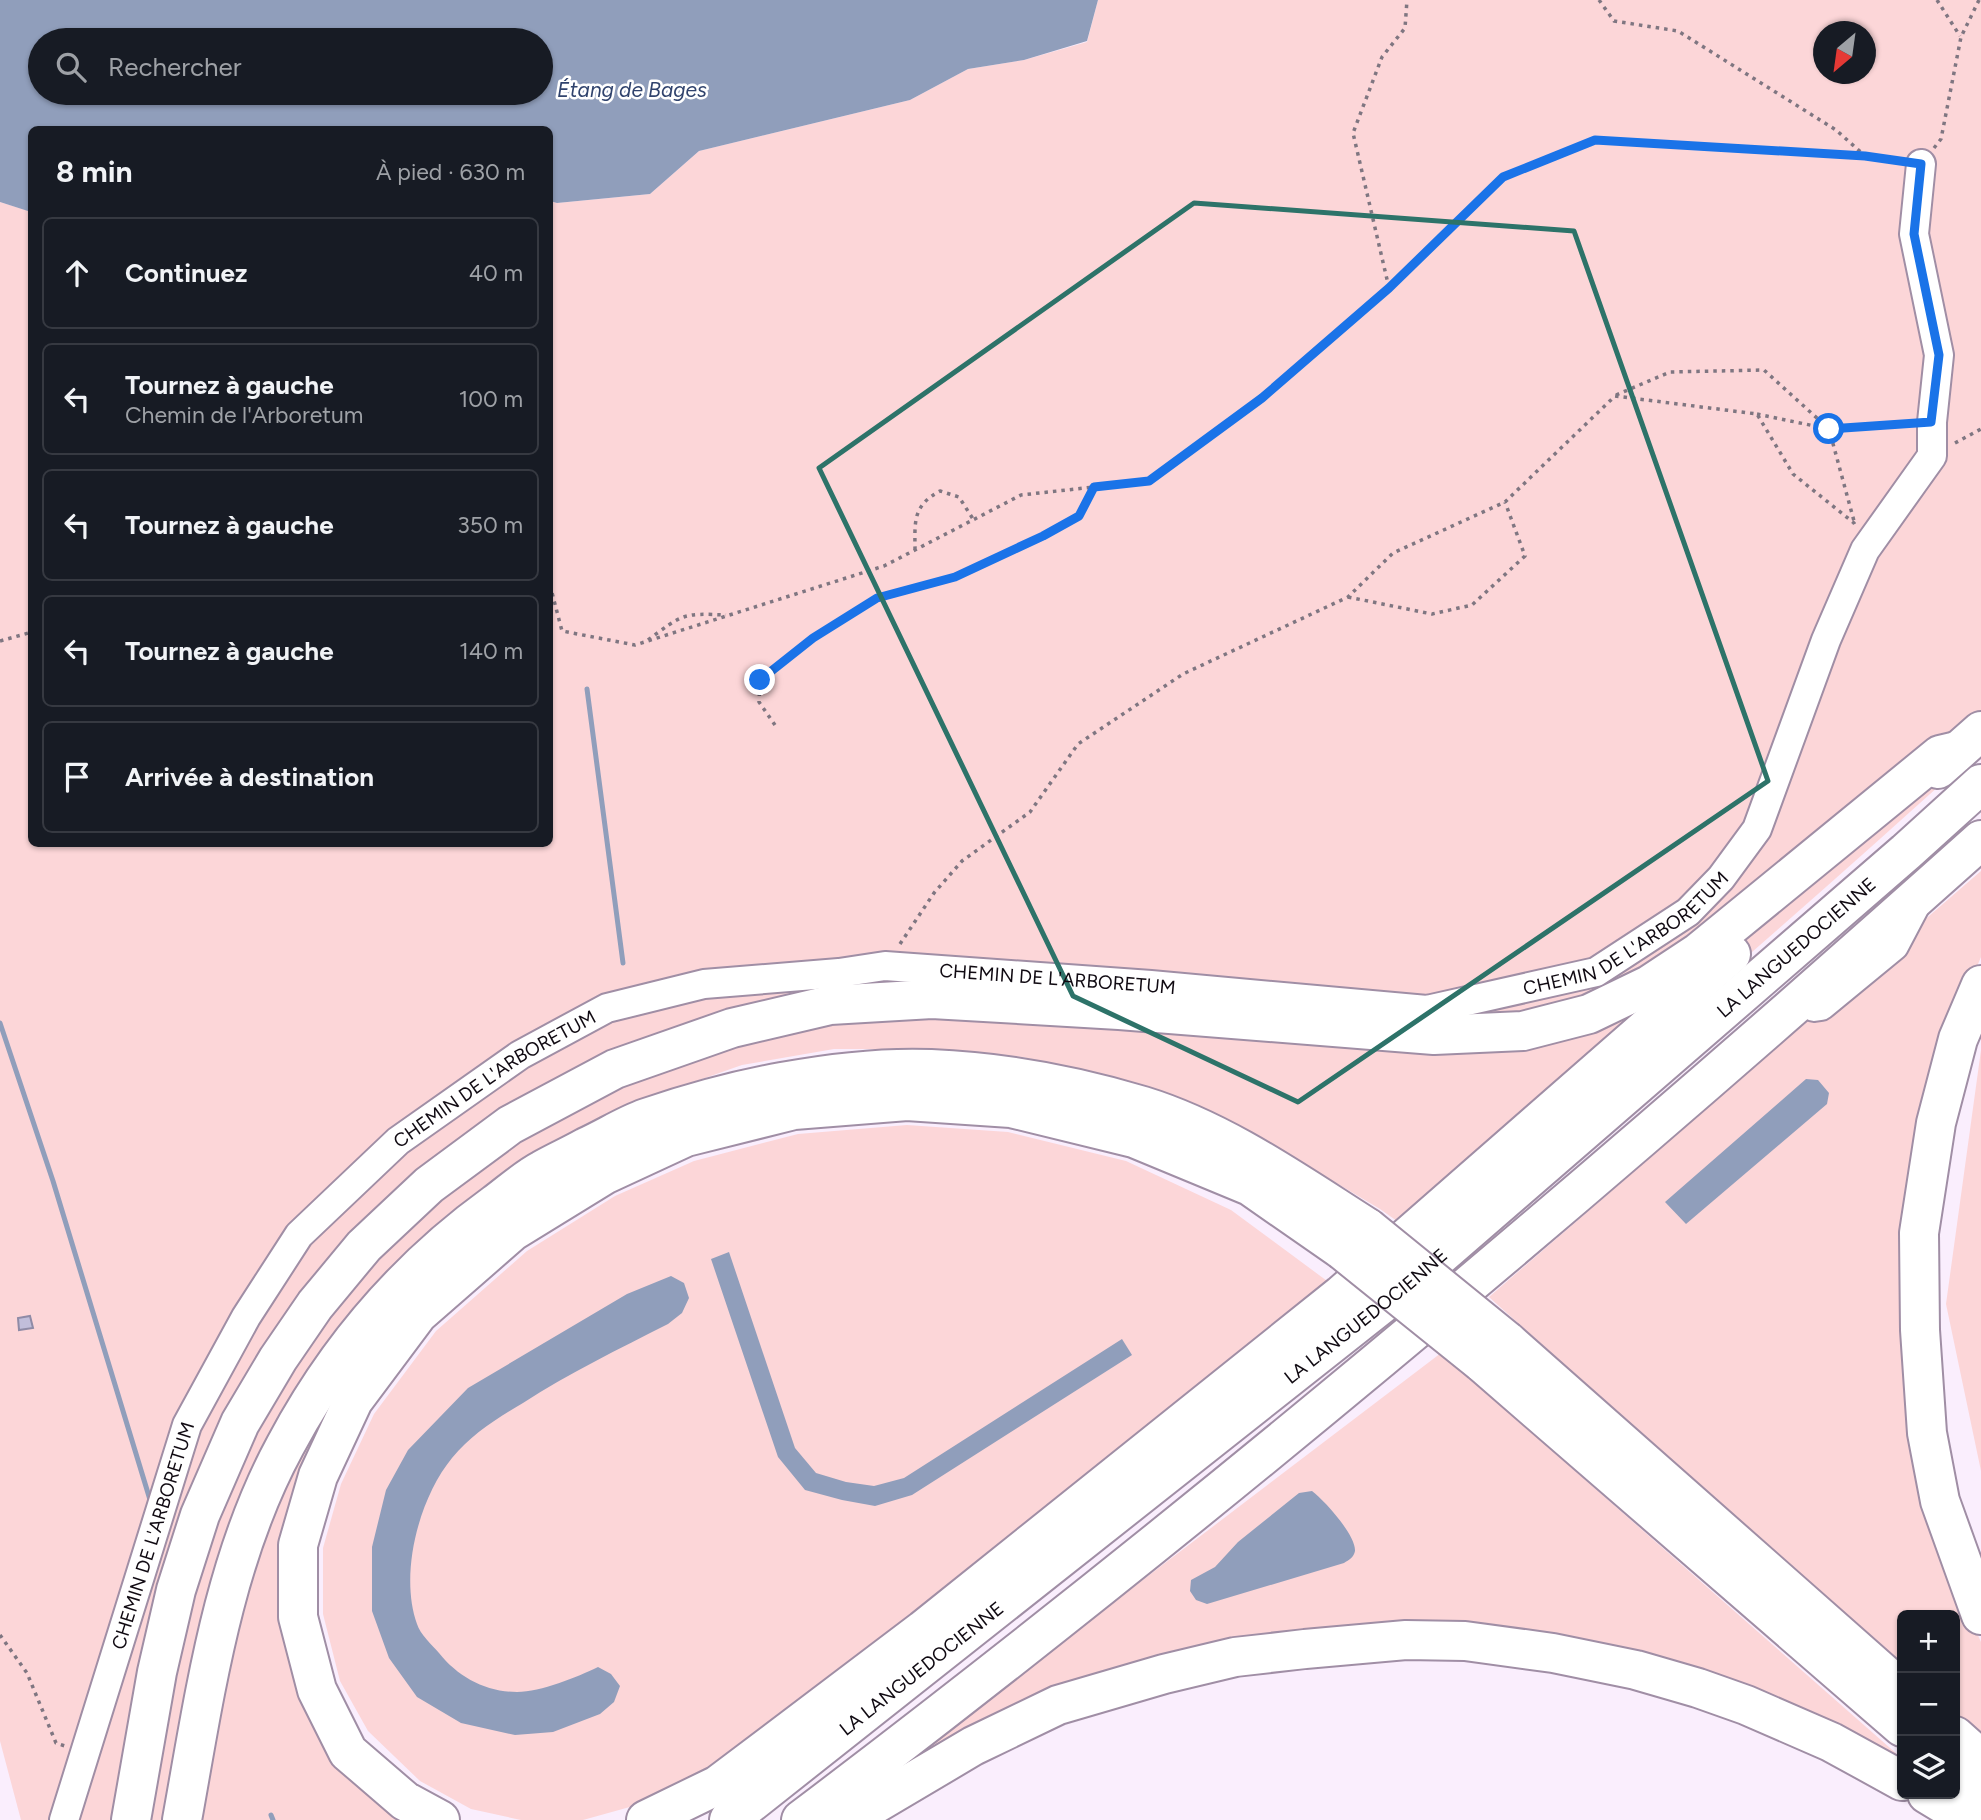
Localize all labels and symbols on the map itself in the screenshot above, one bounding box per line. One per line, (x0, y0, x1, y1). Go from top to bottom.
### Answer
north arrow (1813, 21, 1876, 84)
water label: Étang de Bages (557, 77, 707, 102)
route start (1813, 413, 1844, 444)
route end (744, 664, 775, 695)
street label: CHEMIN DE L'ARBORETUM (1521, 867, 1733, 1000)
street label: LA LANGUEDOCIENNE (1712, 872, 1881, 1023)
street label: CHEMIN DE L'ARBORETUM (939, 959, 1177, 999)
street label: CHEMIN DE L'ARBORETUM (389, 1005, 600, 1153)
street label: LA LANGUEDOCIENNE (1280, 1244, 1452, 1389)
street label: CHEMIN DE L'ARBORETUM (107, 1419, 199, 1652)
street label: LA LANGUEDOCIENNE (835, 1597, 1008, 1740)

